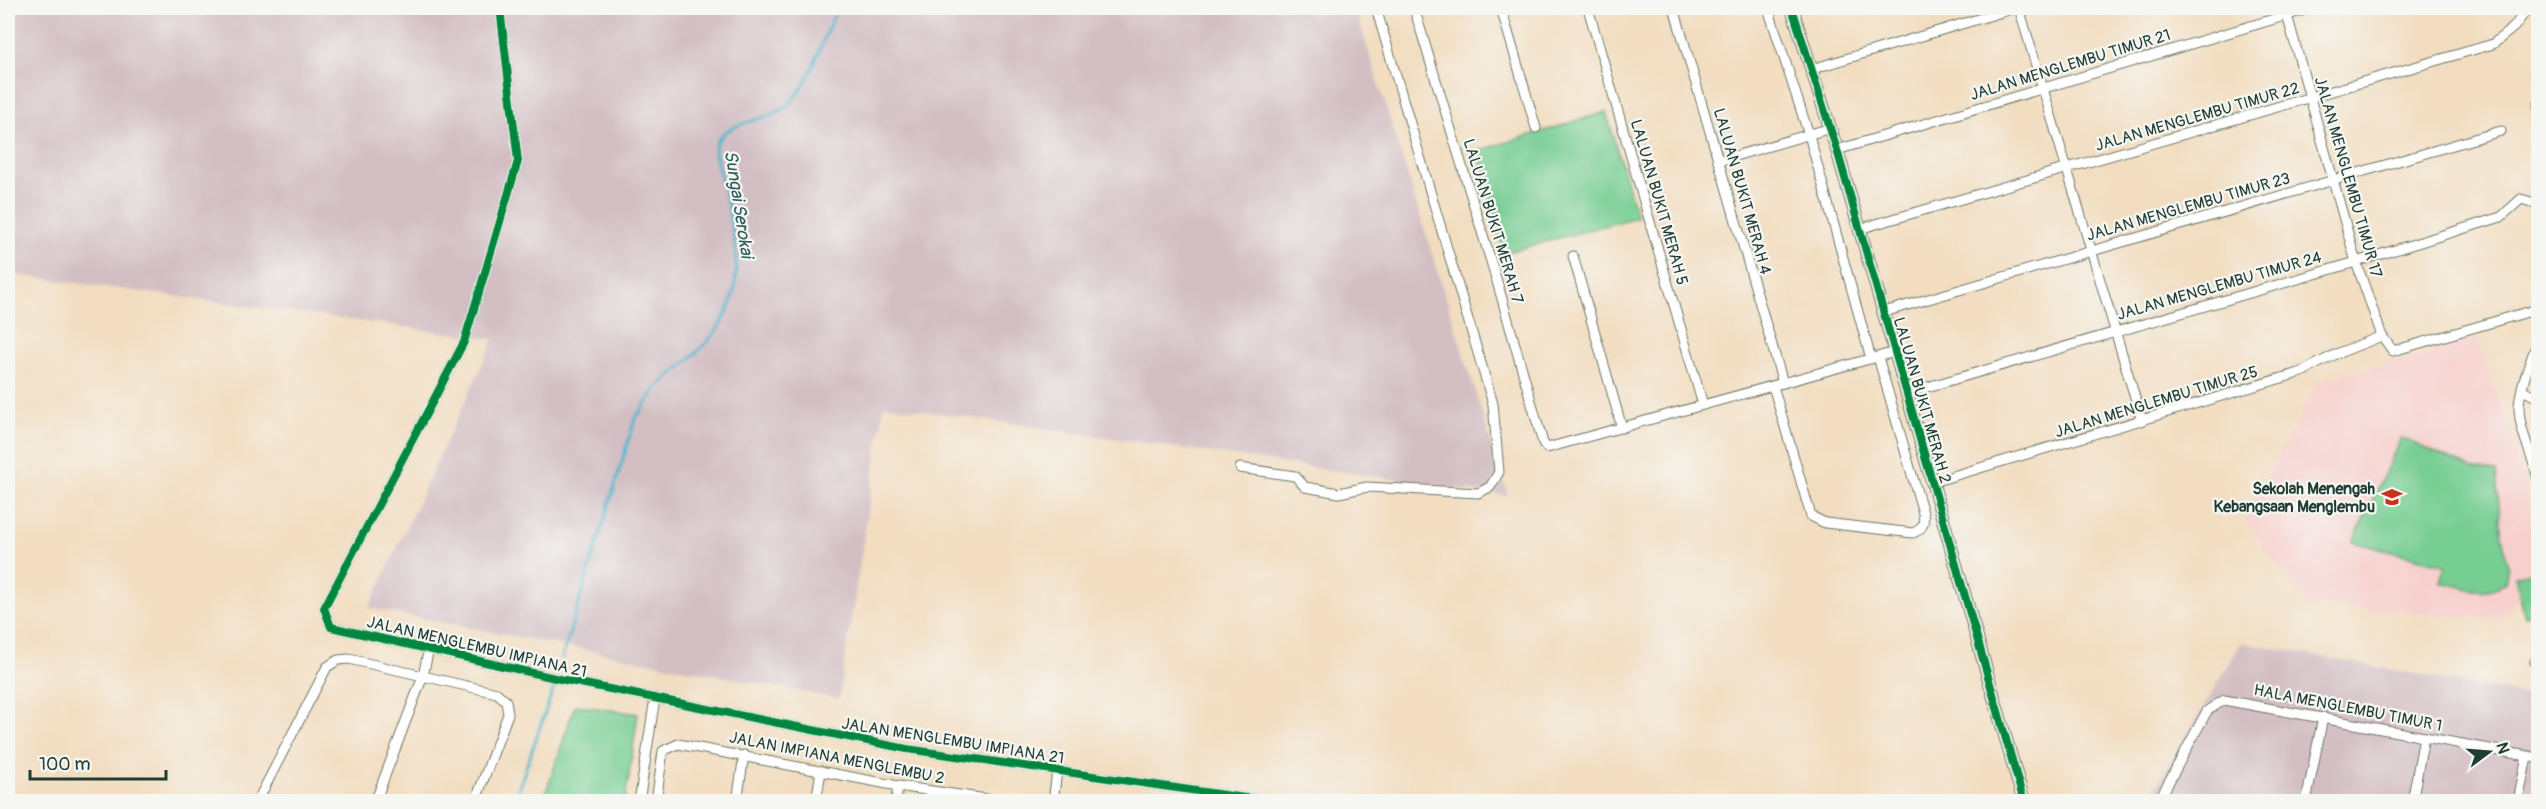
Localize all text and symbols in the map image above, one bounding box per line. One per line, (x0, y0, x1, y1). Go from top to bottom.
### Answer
street label: JALAN MENGLEMBU TIMUR 21 (1968, 25, 2173, 105)
street label: JALAN MENGLEMBU TIMUR 17 (2310, 74, 2387, 281)
street label: JALAN MENGLEMBU TIMUR 22 (2093, 78, 2302, 156)
street label: LALUAN BUKIT MERAH 4 (1709, 106, 1775, 277)
street label: LALUAN BUKIT MERAH 5 (1626, 117, 1692, 288)
street label: LALUAN BUKIT MERAH 7 (1458, 136, 1528, 307)
water label: Sungai Serokai (719, 149, 759, 262)
street label: JALAN MENGLEMBU TIMUR 23 (2084, 168, 2292, 246)
street label: JALAN MENGLEMBU TIMUR 24 (2115, 247, 2324, 325)
street label: LALUAN BUKIT MERAH 2 (1889, 315, 1955, 486)
street label: JALAN MENGLEMBU TIMUR 25 (2052, 362, 2260, 442)
place label: Sekolah Menengah Kebangsaan Menglembu (2214, 479, 2375, 517)
school or university icon: Sekolah Menengah Kebangsaan Menglembu (2380, 485, 2404, 509)
street label: JALAN MENGLEMBU IMPIANA 21 (365, 612, 589, 682)
street label: HALA MENGLEMBU TIMUR 1 (2252, 680, 2444, 736)
street label: JALAN MENGLEMBU IMPIANA 21 (840, 714, 1065, 768)
north arrow (2459, 722, 2519, 782)
street label: JALAN IMPIANA MENGLEMBU 2 (728, 727, 946, 789)
text: N (2491, 740, 2514, 756)
scale bar (30, 743, 166, 781)
text: 100 m (39, 753, 91, 776)

